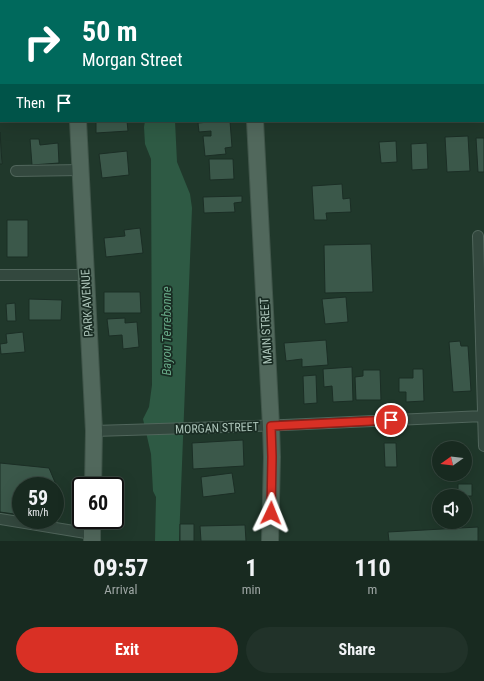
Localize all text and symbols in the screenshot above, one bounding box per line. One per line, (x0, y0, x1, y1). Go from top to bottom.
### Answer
text: 50 m (82, 15, 138, 48)
icon: right (16, 16, 68, 68)
text: Morgan Street (82, 49, 182, 70)
icon: arrive (53, 92, 75, 114)
text: Then (16, 94, 45, 112)
street label: PARK AVENUE (78, 269, 96, 337)
water label: Bayou Terrebonne (159, 286, 174, 376)
street label: MAIN STREET (257, 297, 275, 365)
pin (374, 403, 408, 437)
icon: arrive (380, 409, 402, 431)
street label: MORGAN STREET (175, 420, 259, 436)
north arrow (432, 441, 472, 481)
map controls (432, 441, 472, 529)
speed limit sign: 60 (72, 477, 124, 529)
text: 59 (28, 486, 48, 510)
button: sound (432, 489, 472, 529)
position arrow (250, 492, 292, 534)
text: km/h (28, 507, 48, 518)
text: 09:57 (93, 554, 148, 582)
text: 1 (245, 554, 257, 582)
text: 110 (354, 554, 391, 582)
text: Arrival (104, 582, 137, 597)
text: min (242, 582, 261, 597)
text: m (368, 582, 377, 597)
button: Exit (16, 627, 238, 673)
button: Share (246, 627, 468, 673)

